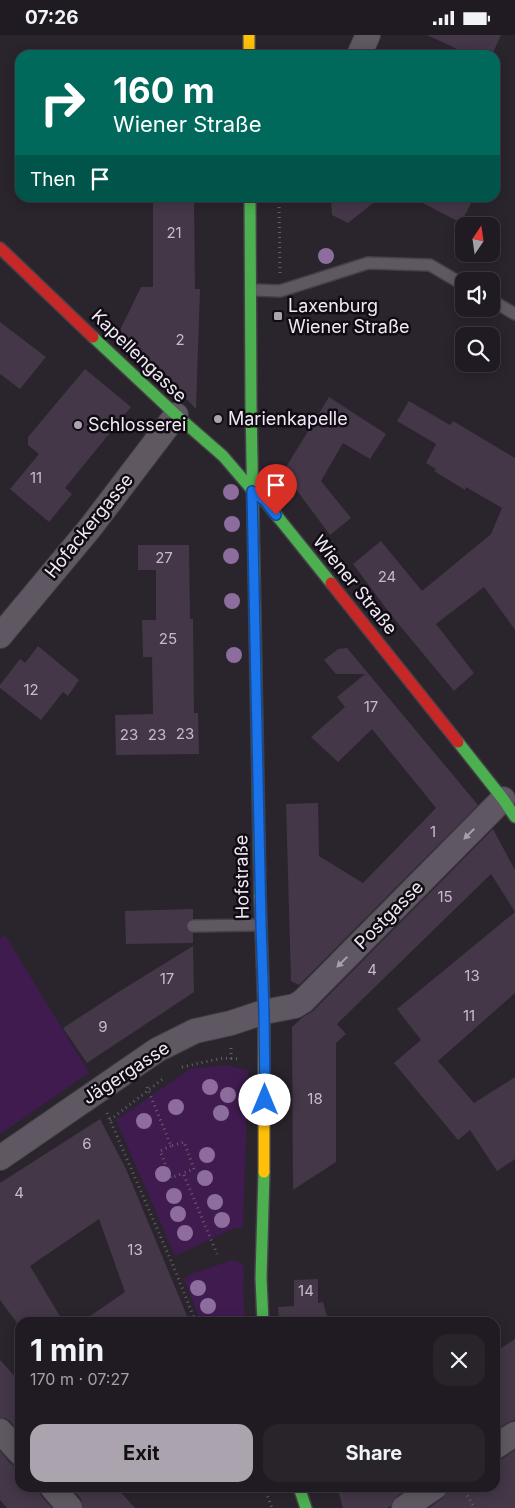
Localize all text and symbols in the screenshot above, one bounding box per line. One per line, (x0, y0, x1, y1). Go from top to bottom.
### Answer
text: 07:26 (25, 6, 79, 29)
text: 160 m (113, 69, 215, 111)
icon: right (30, 70, 95, 135)
text: Wiener Straße (113, 111, 261, 137)
icon: arrive (86, 165, 114, 193)
text: Then (30, 168, 76, 191)
north arrow (455, 217, 500, 263)
map controls (455, 217, 500, 372)
house number: 21 (166, 223, 182, 242)
button: sound (455, 272, 500, 317)
place label: Laxenburg Wiener Straße (288, 295, 409, 337)
street label: Kapellengasse (87, 305, 191, 406)
marker: Laxenburg Wiener Straße (272, 310, 284, 322)
button: search (455, 327, 500, 372)
house number: 2 (175, 330, 185, 349)
place label: Marienkapelle (228, 408, 348, 429)
marker: Marienkapelle (212, 413, 224, 425)
place label: Schlosserei (88, 414, 186, 435)
marker: Schlosserei (72, 419, 84, 431)
pin (255, 464, 297, 515)
house number: 11 (30, 468, 42, 487)
street label: Hofackergasse (40, 469, 137, 582)
icon: arrive (262, 471, 290, 499)
street label: Wiener Straße (309, 531, 402, 638)
house number: 27 (155, 548, 173, 567)
house number: 24 (378, 567, 396, 586)
house number: 25 (159, 629, 177, 648)
house number: 12 (23, 680, 39, 699)
house number: 17 (364, 697, 378, 716)
house number: 23 (176, 724, 194, 743)
house number: 23 (120, 725, 138, 744)
house number: 23 (148, 725, 166, 744)
house number: 1 (430, 822, 436, 841)
one-way arrow (463, 828, 475, 840)
street label: Hofstraße (230, 835, 253, 919)
street label: Postgasse (350, 876, 427, 953)
house number: 15 (437, 887, 453, 906)
one-way arrow (336, 956, 348, 968)
house number: 4 (367, 960, 377, 979)
house number: 13 (464, 966, 480, 985)
house number: 17 (160, 969, 174, 988)
house number: 11 (463, 1006, 475, 1025)
house number: 9 (98, 1017, 108, 1036)
street label: Jägergasse (78, 1037, 173, 1108)
position arrow (238, 1073, 290, 1125)
house number: 18 (307, 1089, 323, 1108)
house number: 6 (82, 1134, 92, 1153)
house number: 4 (14, 1183, 24, 1202)
house number: 13 (127, 1240, 143, 1259)
house number: 14 (298, 1281, 314, 1300)
text: 1 min (30, 1332, 104, 1368)
button: close (433, 1334, 485, 1386)
text: 170 m · 07:27 (30, 1369, 129, 1389)
button: Exit (30, 1424, 253, 1482)
button: Share (263, 1424, 485, 1482)

